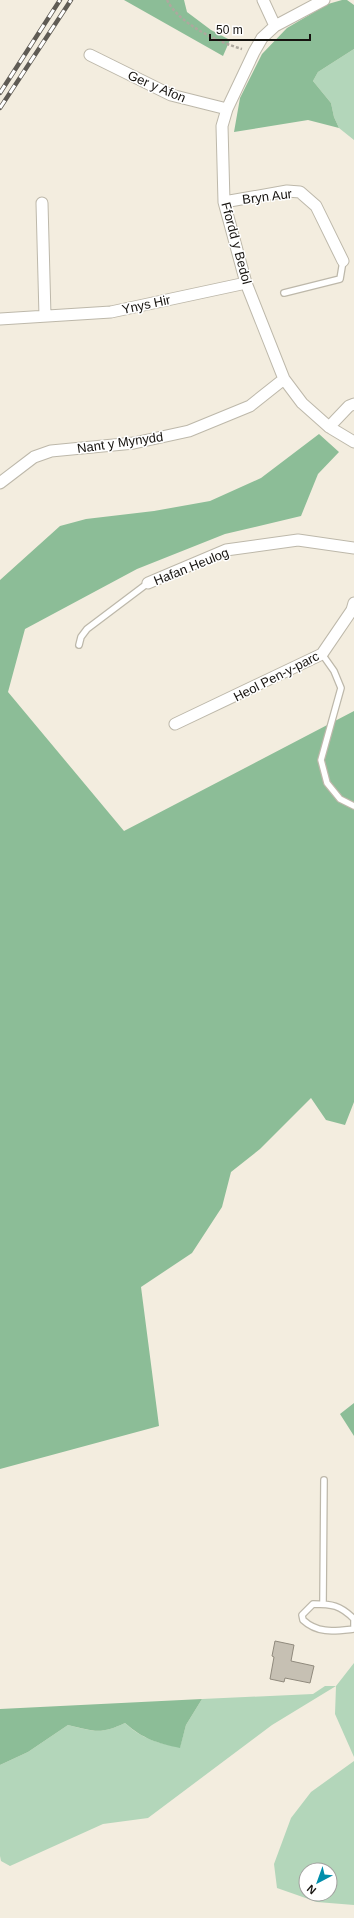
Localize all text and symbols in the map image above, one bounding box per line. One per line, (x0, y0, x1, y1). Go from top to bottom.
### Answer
scale bar (210, 16, 310, 42)
text: 50 m (216, 23, 243, 37)
street label: Ger y Afon (126, 68, 188, 105)
street label: Bryn Aur (241, 186, 293, 207)
street label: Ffordd y Bedol (218, 200, 255, 286)
street label: Ynys Hir (121, 292, 172, 317)
street label: Nant y Mynydd (76, 429, 164, 456)
street label: Hafan Heulog (152, 545, 231, 588)
street label: Heol Pen-y-parc (231, 648, 322, 704)
north arrow (298, 1862, 338, 1902)
text: N (304, 1882, 318, 1897)

